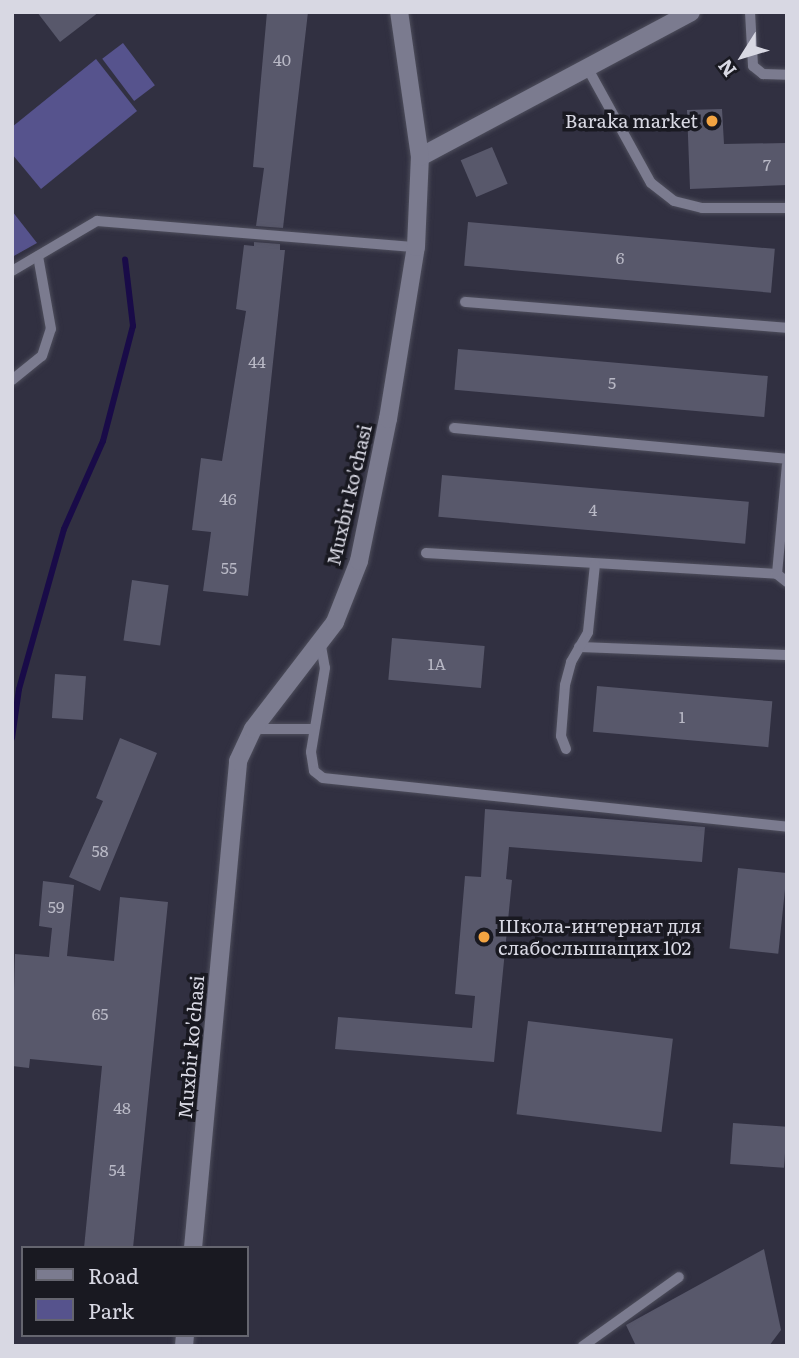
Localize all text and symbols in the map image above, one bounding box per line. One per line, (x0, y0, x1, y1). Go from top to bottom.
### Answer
north arrow (708, 21, 778, 91)
house number: 40 (273, 49, 291, 69)
text: N (710, 54, 742, 83)
place label: Baraka market (565, 110, 698, 132)
marker: Baraka market (704, 113, 720, 129)
house number: 7 (763, 154, 771, 174)
house number: 6 (616, 247, 624, 267)
house number: 44 (248, 351, 266, 371)
house number: 5 (608, 372, 616, 392)
street label: Muxbir ko'chasi (322, 422, 376, 568)
house number: 46 (219, 488, 237, 508)
house number: 4 (589, 499, 597, 519)
house number: 55 (221, 557, 237, 577)
house number: 1A (428, 653, 446, 673)
house number: 1 (679, 706, 685, 726)
house number: 58 (92, 840, 108, 860)
house number: 59 (48, 896, 64, 916)
place label: Школа-интернат для слабослышащих 102 (498, 915, 702, 959)
marker: Школа-интернат для слабослышащих 102 (476, 929, 492, 945)
street label: Muxbir ko'chasi (173, 974, 209, 1120)
house number: 65 (92, 1003, 108, 1023)
house number: 48 (113, 1097, 131, 1117)
house number: 54 (109, 1159, 125, 1179)
legend (21, 1246, 248, 1337)
text: Road (88, 1259, 139, 1290)
text: Park (88, 1294, 134, 1325)

